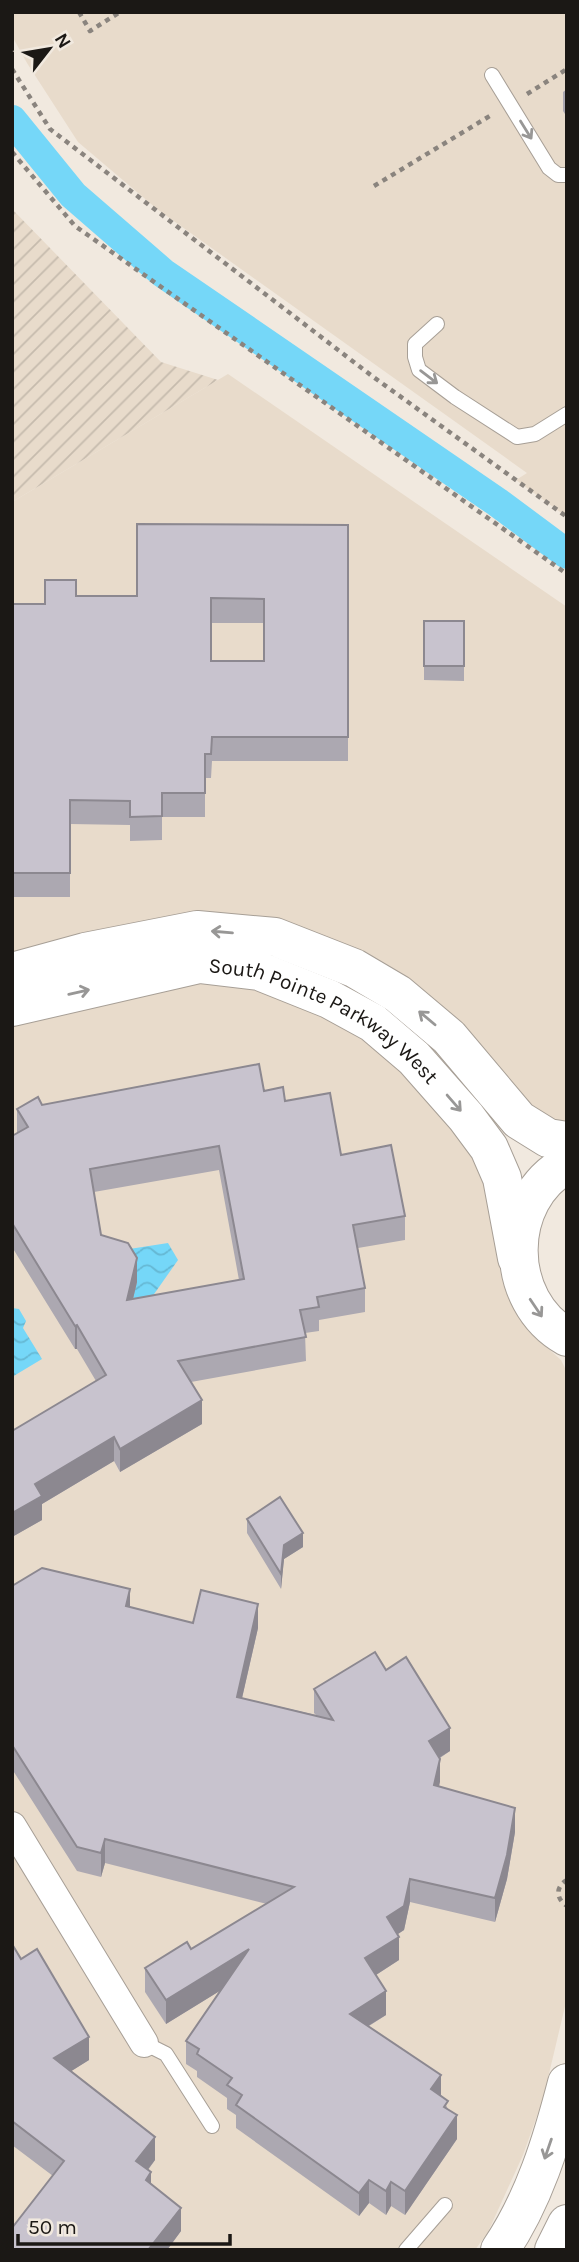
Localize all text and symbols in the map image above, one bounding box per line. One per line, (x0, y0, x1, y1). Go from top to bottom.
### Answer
north arrow (14, 14, 84, 84)
text: N (50, 29, 76, 52)
one-way arrow (519, 119, 533, 139)
one-way arrow (419, 370, 437, 385)
one-way arrow (211, 925, 233, 938)
street label: South Pointe Parkway West (208, 953, 443, 1089)
one-way arrow (67, 985, 90, 999)
one-way arrow (418, 1011, 436, 1027)
one-way arrow (446, 1094, 462, 1112)
one-way arrow (529, 1298, 544, 1317)
one-way arrow (541, 2137, 553, 2159)
scale bar (18, 2202, 229, 2246)
text: 50 m (28, 2215, 77, 2239)

